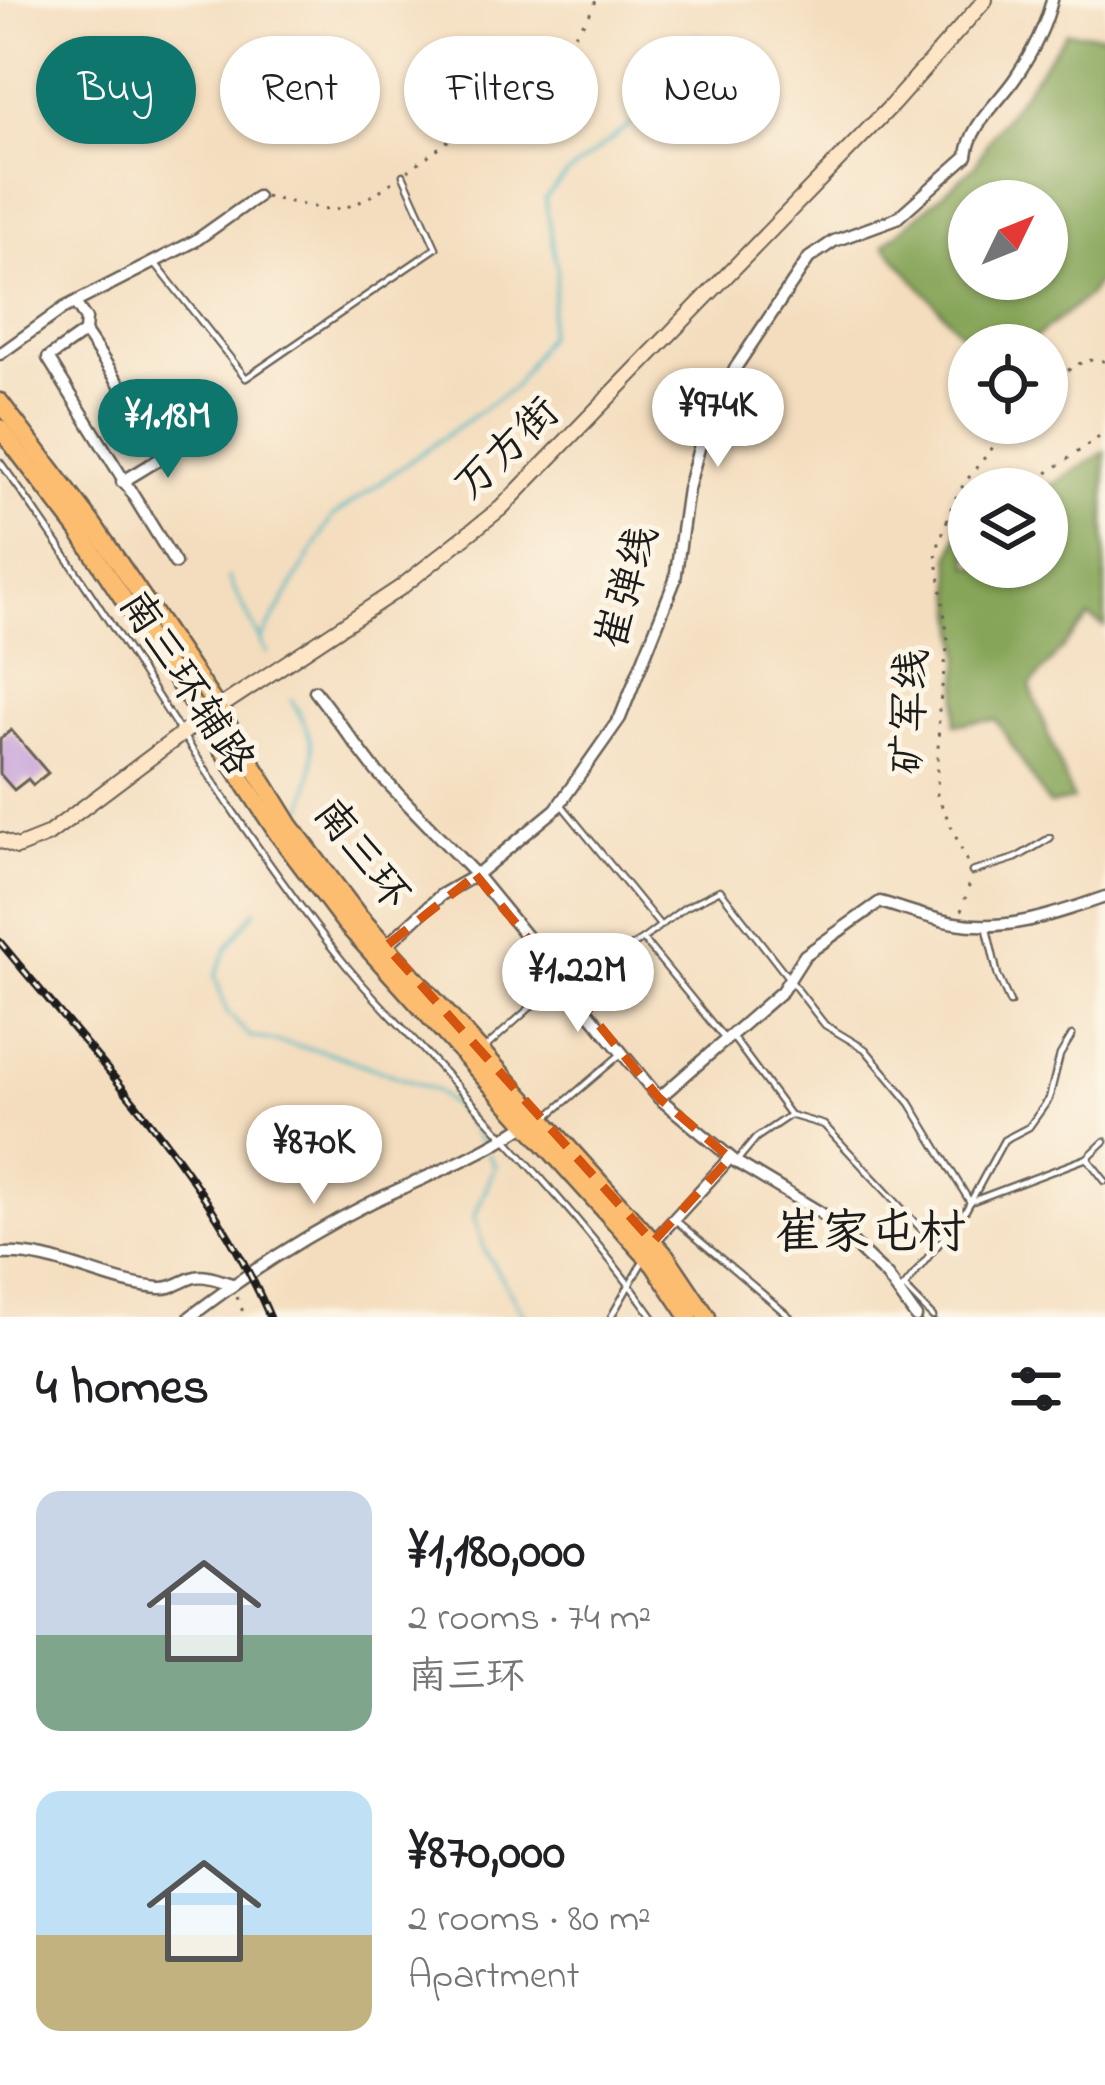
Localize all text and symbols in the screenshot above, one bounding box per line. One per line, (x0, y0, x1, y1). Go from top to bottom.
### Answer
chip: Buy (36, 36, 196, 144)
chip: Rent (220, 36, 380, 144)
chip: Filters (404, 36, 598, 144)
chip: New (622, 36, 780, 144)
north arrow (948, 180, 1068, 300)
map controls (948, 180, 1068, 588)
button: locate (948, 324, 1068, 444)
pin: ¥974K (634, 368, 802, 470)
text: ¥974K (679, 378, 757, 435)
pin: ¥1.18M (70, 379, 266, 481)
street label: 万方街 (441, 384, 575, 516)
text: ¥1.18M (125, 389, 211, 446)
button: layers (948, 468, 1068, 588)
street label: 崔弹线 (582, 519, 676, 657)
street label: 南三环辅路 (102, 579, 268, 789)
street label: 矿军线 (878, 647, 946, 777)
street label: 南三环 (297, 787, 423, 923)
pin: ¥1.22M (480, 933, 676, 1035)
text: ¥1.22M (529, 943, 627, 1000)
pin: ¥870K (230, 1105, 398, 1207)
text: ¥870K (273, 1115, 355, 1172)
district label: 崔家屯村 (774, 1200, 966, 1270)
text: 4 homes (36, 1352, 209, 1427)
icon: filters (1003, 1356, 1069, 1422)
text: ¥1,180,000 (408, 1516, 585, 1591)
icon: home (132, 1539, 276, 1683)
text: 2 rooms · 74 m² (408, 1591, 651, 1648)
text: 南三环 (408, 1650, 525, 1707)
text: ¥870,000 (408, 1817, 565, 1892)
icon: home (132, 1839, 276, 1983)
text: 2 rooms · 80 m² (408, 1892, 651, 1949)
text: Apartment (408, 1949, 580, 2006)

